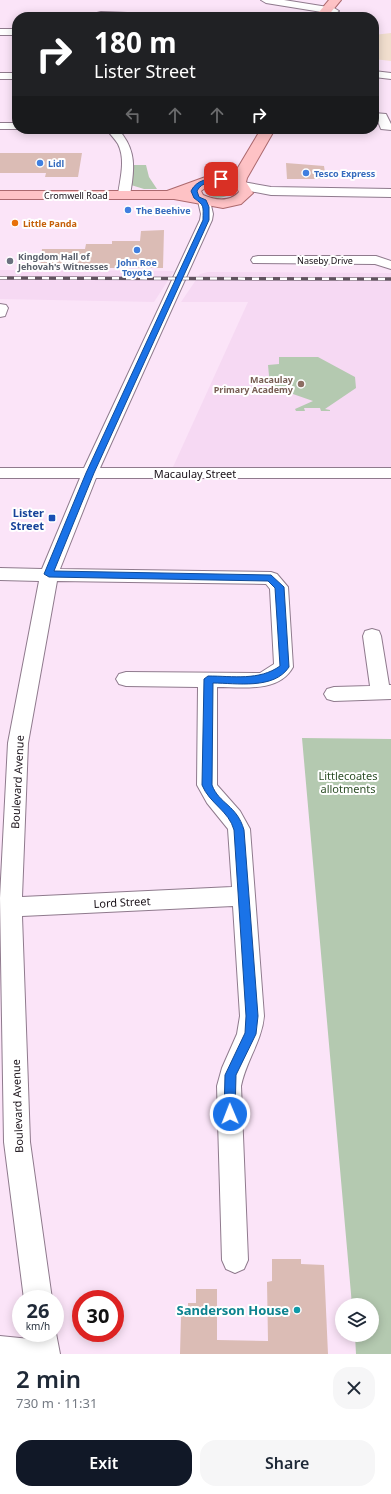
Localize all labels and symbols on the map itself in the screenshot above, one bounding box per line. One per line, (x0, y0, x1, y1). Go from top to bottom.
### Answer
place label: Lidl (48, 157, 64, 170)
marker: Lidl (35, 158, 45, 168)
pin (204, 162, 238, 196)
place label: Tesco Express (314, 167, 376, 180)
marker: Tesco Express (301, 168, 311, 178)
street label: Cromwell Road (44, 189, 108, 202)
place label: The Beehive (136, 204, 191, 217)
marker: The Beehive (123, 205, 133, 215)
place label: Little Panda (23, 217, 77, 230)
marker: Little Panda (10, 218, 20, 228)
marker: John Roe Toyota (132, 245, 142, 255)
place label: Kingdom Hall of Jehovah's Witnesses (17, 250, 109, 273)
street label: Naseby Drive (297, 254, 353, 267)
marker: Kingdom Hall of Jehovah's Witnesses (5, 256, 15, 266)
place label: John Roe Toyota (116, 256, 157, 279)
place label: Macaulay Primary Academy (214, 373, 294, 396)
marker: Macaulay Primary Academy (296, 379, 306, 389)
street label: Macaulay Street (154, 466, 236, 481)
place label: Lister Street (11, 505, 44, 533)
marker: Lister Street (47, 513, 57, 523)
street label: Boulevard Avenue (7, 735, 27, 829)
park label: Littlecoates allotments (318, 768, 378, 796)
street label: Lord Street (93, 893, 151, 911)
street label: Boulevard Avenue (8, 1059, 26, 1153)
position arrow (209, 1093, 251, 1135)
speed limit sign: 30 (72, 1290, 124, 1342)
place label: Sanderson House (177, 1301, 289, 1319)
marker: Sanderson House (292, 1305, 302, 1315)

